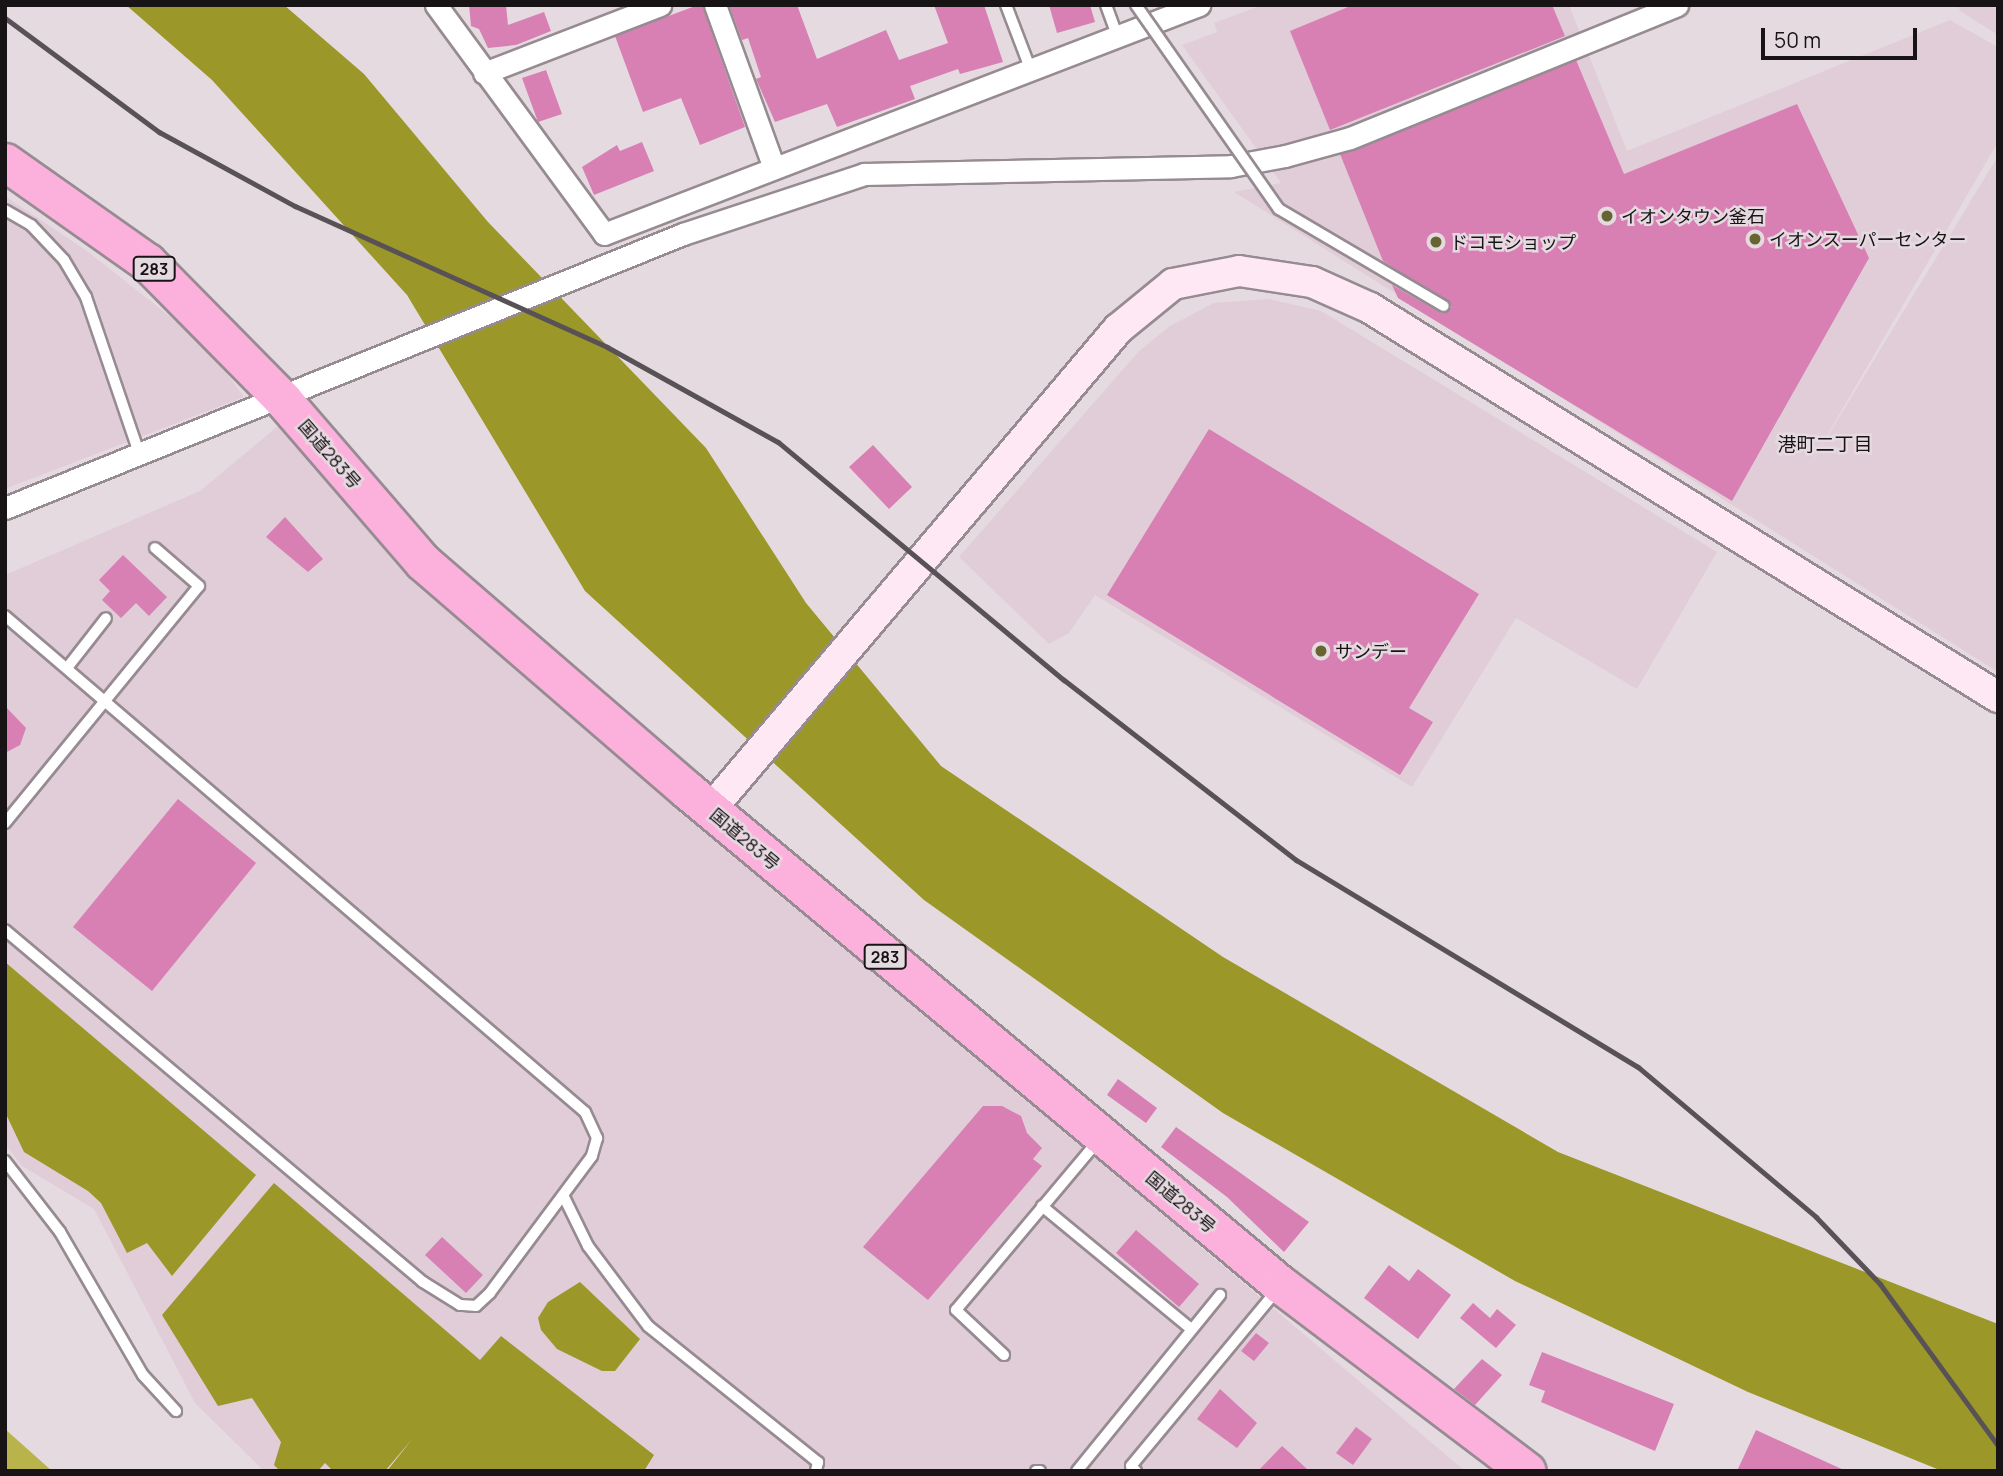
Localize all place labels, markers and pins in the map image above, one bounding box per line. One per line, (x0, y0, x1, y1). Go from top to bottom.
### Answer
place label: イオンタウン釜石 (1621, 205, 1765, 227)
marker: イオンタウン釜石 (1599, 208, 1615, 224)
place label: イオンスーパーセンター (1769, 228, 1967, 250)
place label: ドコモショップ (1450, 231, 1576, 253)
marker: イオンスーパーセンター (1747, 231, 1763, 247)
marker: ドコモショップ (1428, 234, 1444, 250)
place label: サンデー (1335, 640, 1407, 662)
marker: サンデー (1313, 643, 1329, 659)

